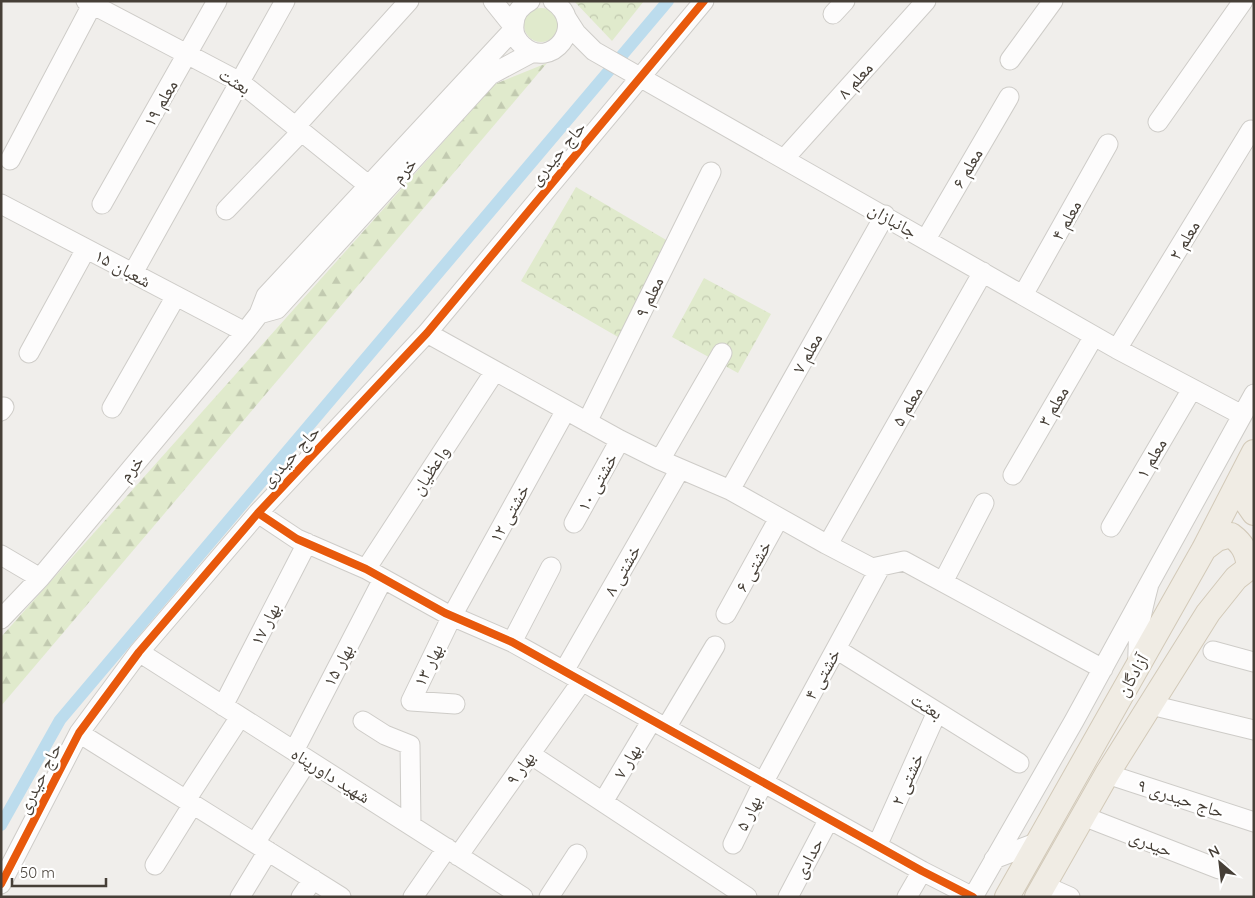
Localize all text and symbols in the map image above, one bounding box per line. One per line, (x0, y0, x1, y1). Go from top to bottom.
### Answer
street label: معلم ۸ (832, 56, 879, 104)
street label: بعثت (215, 62, 255, 100)
street label: معلم ۱۹ (137, 75, 183, 131)
street label: حاج حیدری (523, 116, 591, 190)
street label: معلم ۶ (946, 144, 988, 193)
street label: خرم (386, 152, 423, 189)
street label: معلم ۴ (1046, 196, 1087, 245)
street label: جانبازان (864, 197, 922, 243)
street label: معلم ۲ (1163, 216, 1206, 265)
street label: ۱۵ شعبان (91, 244, 155, 292)
street label: معلم ۹ (629, 273, 670, 322)
street label: معلم ۷ (787, 329, 828, 378)
street label: معلم ۵ (886, 382, 928, 431)
street label: معلم ۳ (1032, 382, 1074, 431)
street label: حاج حیدری (255, 420, 325, 493)
street label: معلم ۱ (1130, 434, 1172, 483)
street label: واعظیان (405, 441, 455, 499)
street label: خشتی ۱۰ (572, 449, 622, 515)
street label: خرم (113, 450, 149, 487)
street label: خشتی ۱۲ (484, 480, 534, 546)
street label: خشتی ۶ (730, 536, 776, 596)
street label: خشتی ۸ (598, 540, 646, 600)
street label: بهار ۱۷ (245, 599, 285, 649)
street label: بهار ۱۵ (317, 640, 359, 690)
street label: بهار ۱۳ (408, 640, 448, 690)
street label: خشتی ۴ (799, 644, 845, 704)
street label: آزادگان (1111, 649, 1154, 700)
street label: بعثت (907, 687, 947, 725)
street label: حاج حیدری (11, 739, 68, 818)
street label: بهار ۷ (608, 739, 646, 782)
street label: شهید داورپناه (287, 742, 375, 808)
street label: بهار ۹ (500, 746, 540, 789)
street label: خشتی ۲ (885, 749, 929, 809)
street label: حاج حیدری ۹ (1134, 773, 1227, 824)
street label: بهار ۵ (730, 792, 766, 834)
street label: حیدری (1126, 824, 1176, 862)
street label: حدادی (788, 834, 828, 882)
north arrow (1195, 838, 1245, 888)
text: N (1205, 841, 1223, 862)
scale bar (12, 856, 106, 888)
text: 50 m (20, 863, 55, 882)

